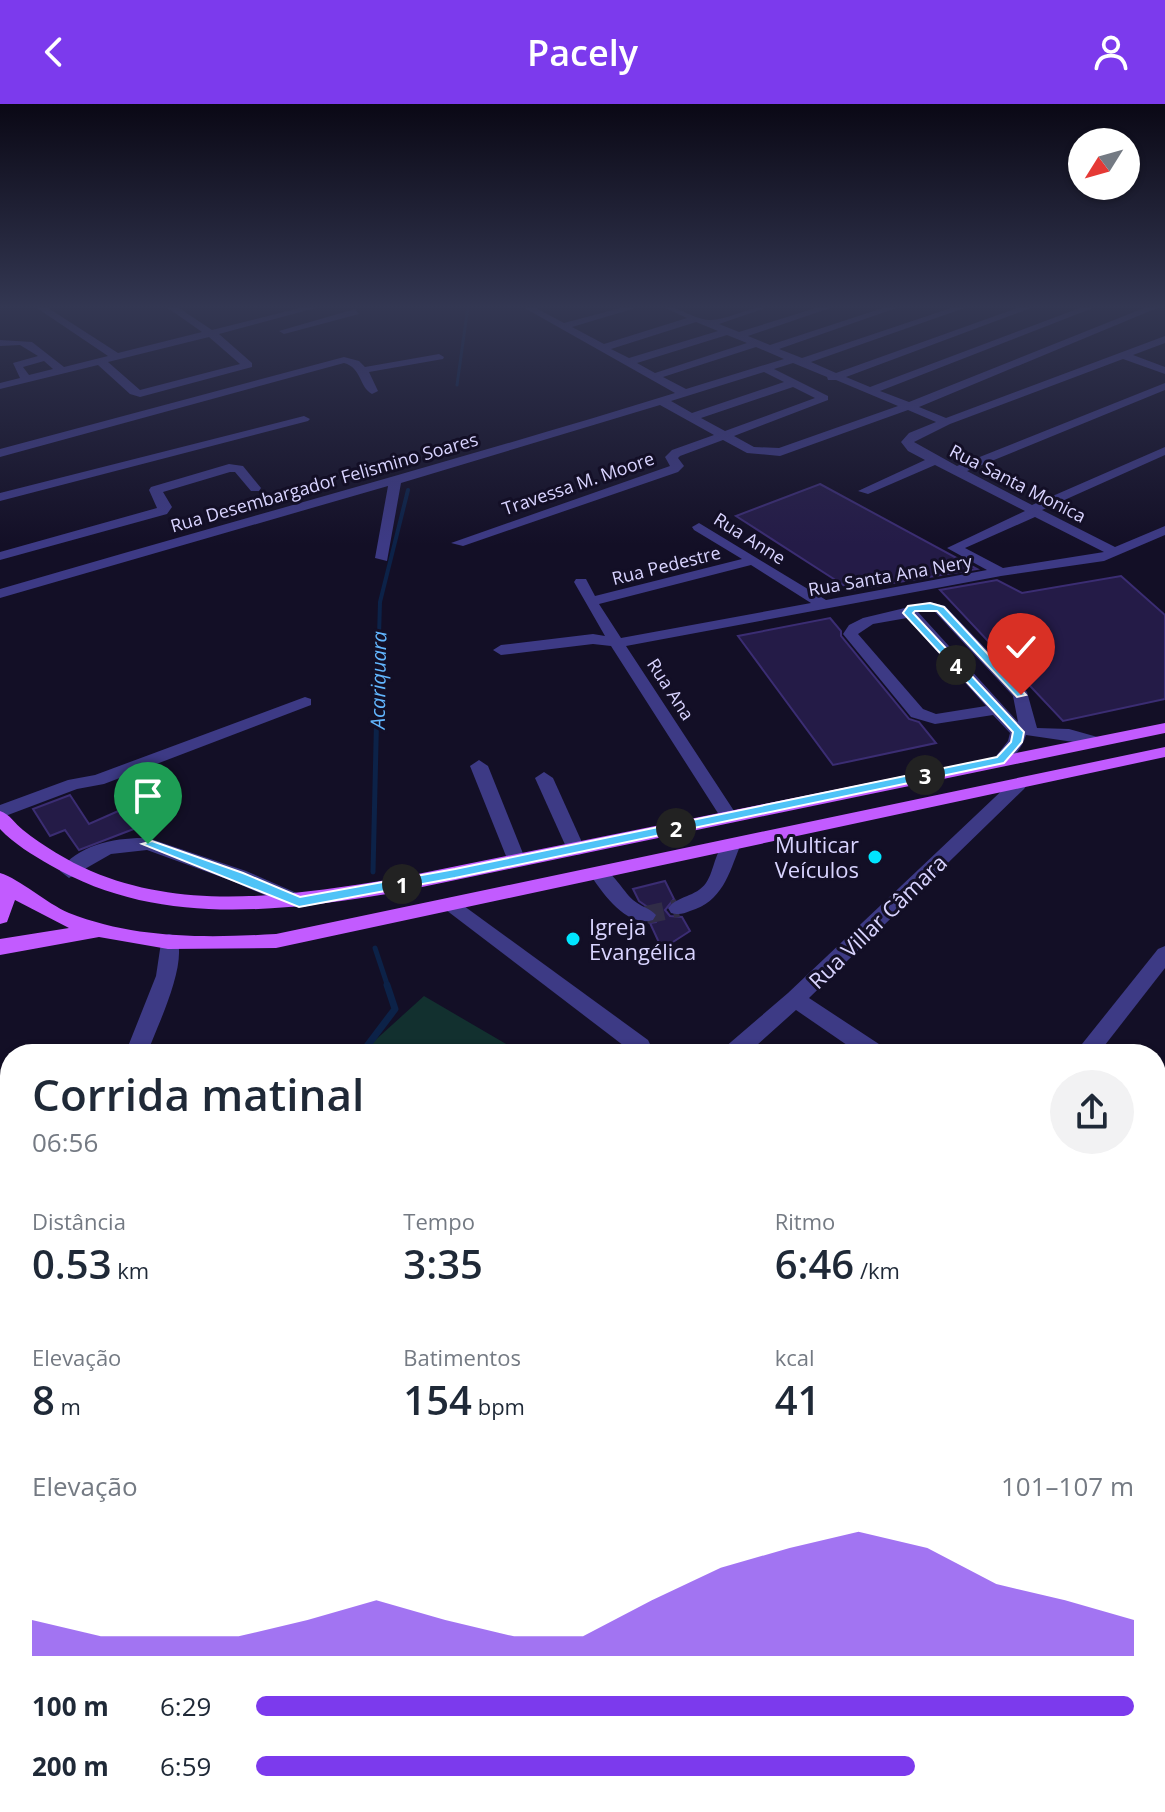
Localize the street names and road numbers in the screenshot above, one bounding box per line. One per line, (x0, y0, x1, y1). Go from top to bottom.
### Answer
street label: Rua Desembargador Felismino Soares (167, 427, 481, 537)
street label: Rua Santa Monica (946, 438, 1090, 528)
street label: Travessa M. Moore (499, 446, 657, 520)
street label: Rua Anne (710, 507, 790, 569)
street label: Rua Pedestre (609, 540, 723, 590)
street label: Rua Santa Ana Nery (806, 549, 975, 601)
street label: Rua Ana (642, 653, 700, 725)
street label: Rua Villar Câmara (801, 847, 953, 995)

